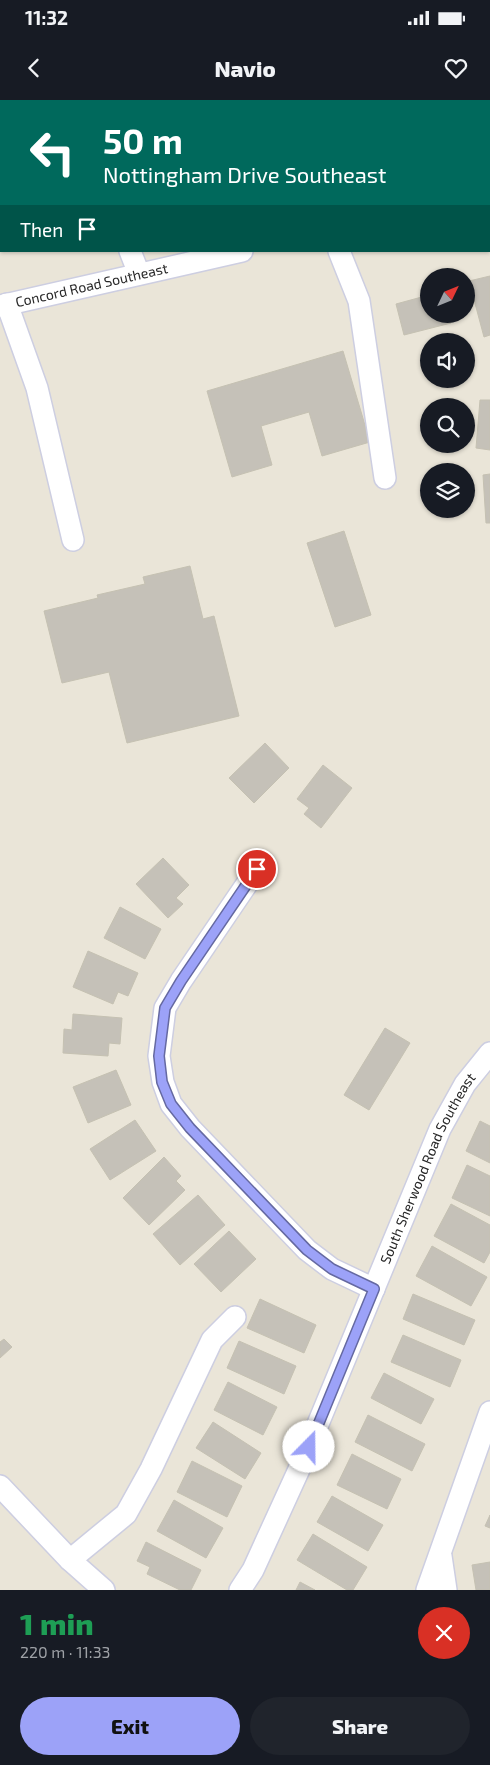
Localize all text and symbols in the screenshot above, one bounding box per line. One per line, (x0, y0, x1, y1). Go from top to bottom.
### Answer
text: 11:32 (25, 6, 68, 29)
icon: back (20, 54, 48, 82)
icon: heart (442, 54, 470, 82)
text: Navio (214, 55, 276, 81)
text: 50 m (103, 119, 183, 161)
icon: left (20, 120, 85, 185)
text: Nottingham Drive Southeast (103, 161, 386, 187)
icon: arrive (73, 215, 101, 243)
text: Then (20, 218, 63, 241)
street label: Concord Road Southeast (14, 259, 169, 310)
north arrow (420, 268, 475, 322)
map controls (420, 268, 475, 518)
button: sound (420, 333, 475, 388)
button: search (420, 398, 475, 453)
button: layers (420, 463, 475, 518)
pin (236, 848, 278, 890)
icon: arrive (243, 855, 271, 883)
street label: South Sherwood Road Southeast (376, 1069, 479, 1266)
position arrow (282, 1420, 334, 1472)
text: 1 min (20, 1605, 94, 1641)
button: close (418, 1607, 470, 1659)
text: 220 m · 11:33 (20, 1642, 110, 1661)
button: Exit (20, 1697, 240, 1755)
button: Share (250, 1697, 470, 1755)

